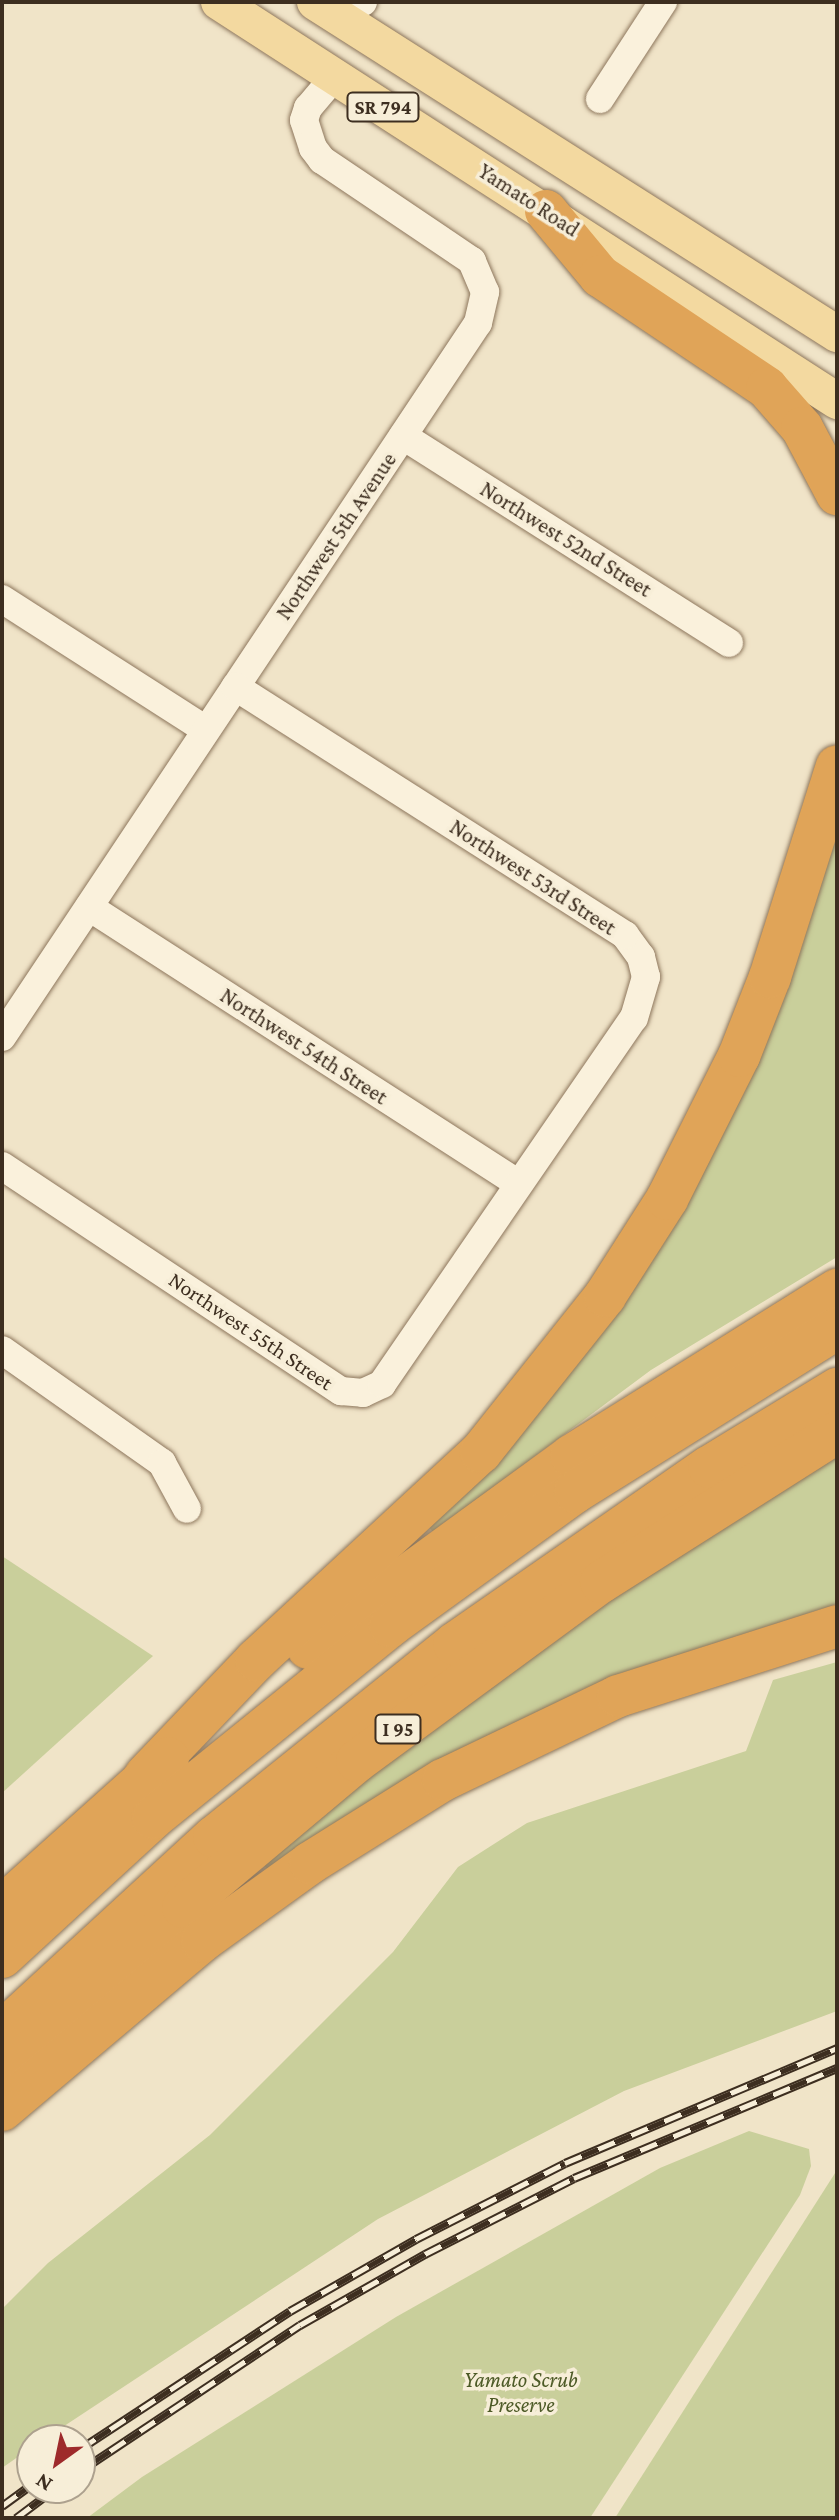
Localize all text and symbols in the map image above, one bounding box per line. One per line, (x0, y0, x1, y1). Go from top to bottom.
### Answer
road number: SR 794 (345, 91, 421, 123)
street label: Yamato Road (474, 158, 584, 242)
street label: Northwest 5th Avenue (270, 447, 402, 625)
street label: Northwest 52nd Street (475, 476, 657, 602)
street label: Northwest 53rd Street (445, 813, 621, 941)
street label: Northwest 54th Street (215, 982, 393, 1110)
street label: Northwest 55th Street (164, 1266, 338, 1396)
road number: I 95 (374, 1713, 422, 1745)
park label: Yamato Scrub Preserve (464, 2366, 578, 2418)
north arrow (16, 2424, 96, 2504)
text: N (31, 2468, 57, 2497)

